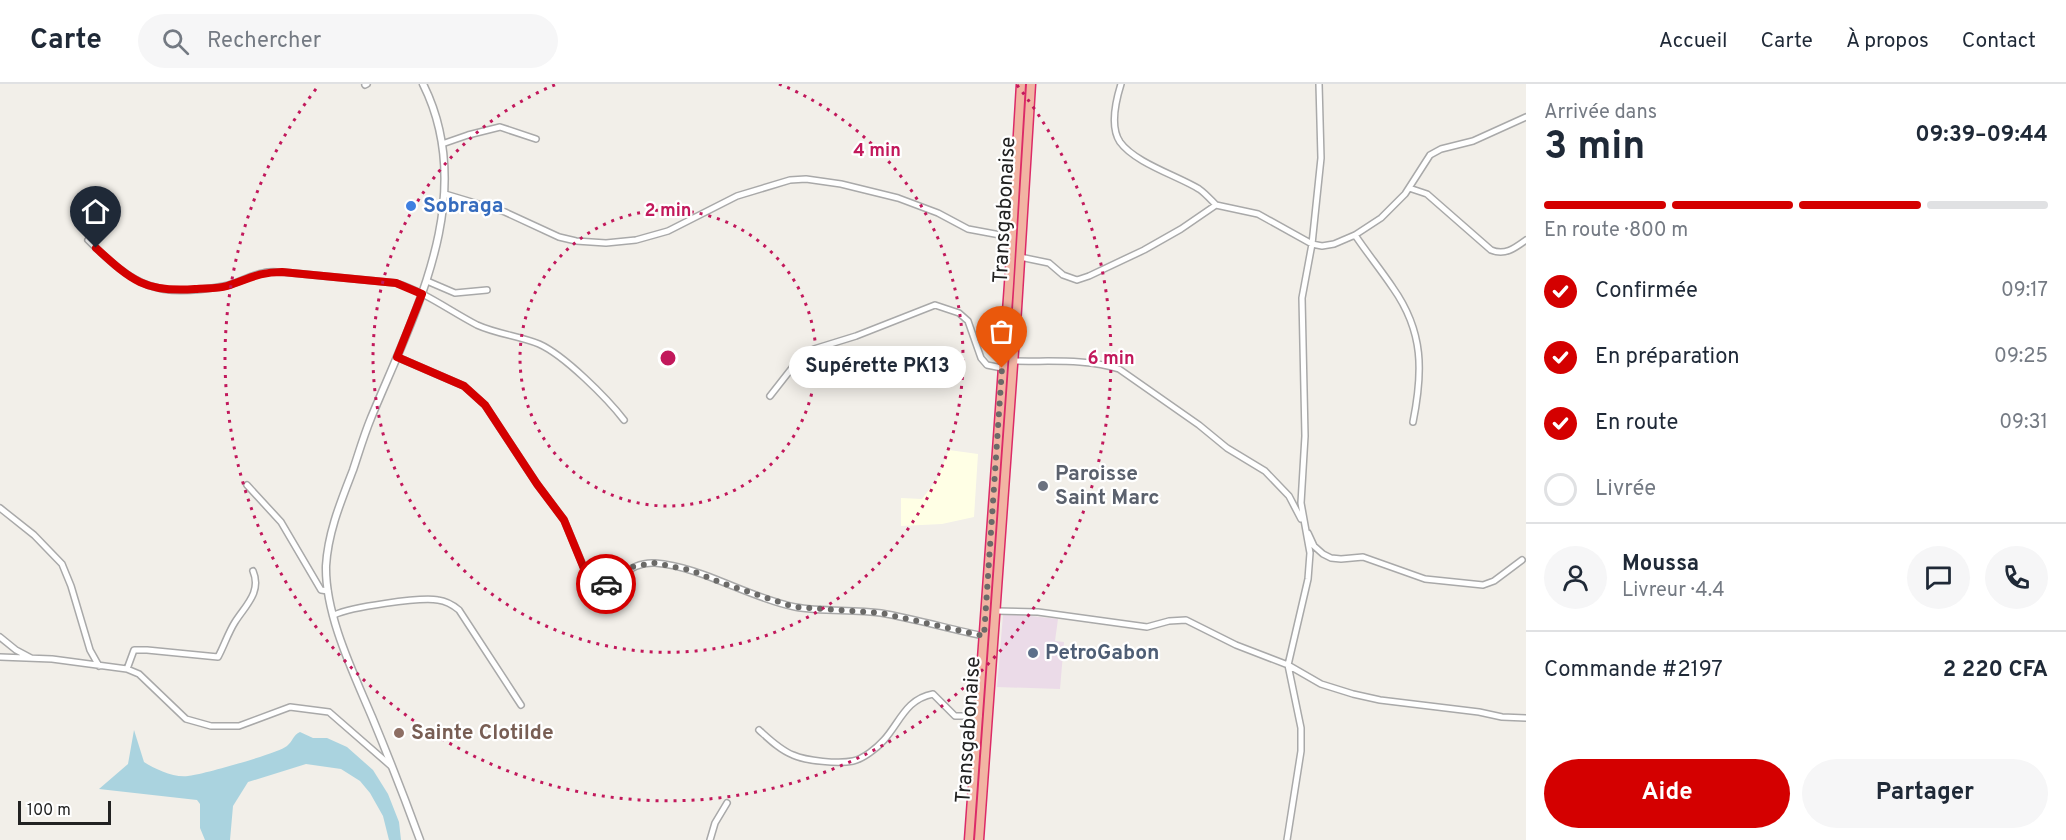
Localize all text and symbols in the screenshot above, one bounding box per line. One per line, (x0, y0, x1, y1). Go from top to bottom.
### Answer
search box (138, 14, 558, 68)
text: Carte (30, 23, 102, 59)
icon: search (159, 25, 192, 58)
text: Rechercher (207, 28, 321, 55)
text: Accueil (1659, 28, 1728, 55)
text: Carte (1761, 28, 1813, 55)
text: À propos (1846, 28, 1929, 55)
text: Contact (1962, 28, 2036, 55)
text: Arrivée dans (1544, 100, 1657, 126)
text: 09:39–09:44 (1915, 122, 2048, 149)
text: 3 min (1544, 124, 1645, 173)
street label: Transgabonaise (988, 136, 1022, 284)
text: 4 min (853, 140, 901, 163)
pin (70, 186, 121, 248)
place label: Sobraga (423, 193, 503, 220)
icon: home (79, 195, 112, 228)
marker: Sobraga (404, 199, 418, 213)
text: 2 min (644, 200, 692, 223)
text: En route · 800 m (1544, 218, 1688, 244)
icon: check (1544, 275, 1577, 308)
text: Confirmée (1595, 278, 1698, 305)
text: 09:17 (2001, 278, 2048, 304)
pin (976, 306, 1027, 368)
icon: bag (985, 315, 1018, 348)
icon: check (1544, 341, 1577, 374)
text: En préparation (1595, 344, 1740, 371)
text: 09:25 (1994, 344, 2048, 370)
callout: Supérette PK13 (789, 347, 966, 389)
centre of rings (658, 348, 678, 368)
text: 6 min (1087, 348, 1135, 371)
text: Supérette PK13 (805, 354, 950, 380)
icon: check (1544, 407, 1577, 440)
text: En route (1595, 410, 1678, 437)
text: 09:31 (1999, 410, 2048, 436)
place label: Paroisse Saint Marc (1055, 461, 1160, 512)
text: Livrée (1595, 476, 1656, 503)
marker: Paroisse Saint Marc (1036, 479, 1050, 493)
button: person (1544, 546, 1607, 609)
button: chat (1907, 546, 1970, 609)
button: phone (1985, 546, 2048, 609)
text: Moussa (1622, 551, 1699, 578)
courier (576, 554, 636, 614)
icon: car (590, 568, 623, 601)
text: Livreur · 4.4 (1622, 578, 1725, 604)
place label: PetroGabon (1045, 640, 1159, 667)
marker: PetroGabon (1026, 646, 1040, 660)
street label: Transgabonaise (950, 656, 988, 804)
text: Commande #2197 (1544, 657, 1723, 684)
text: 2 220 CFA (1943, 657, 2048, 684)
place label: Sainte Clotilde (411, 720, 554, 747)
marker: Sainte Clotilde (392, 726, 406, 740)
button: Aide (1544, 759, 1790, 828)
button: Partager (1802, 759, 2048, 828)
scale bar (18, 798, 111, 826)
text: 100 m (27, 801, 71, 821)

